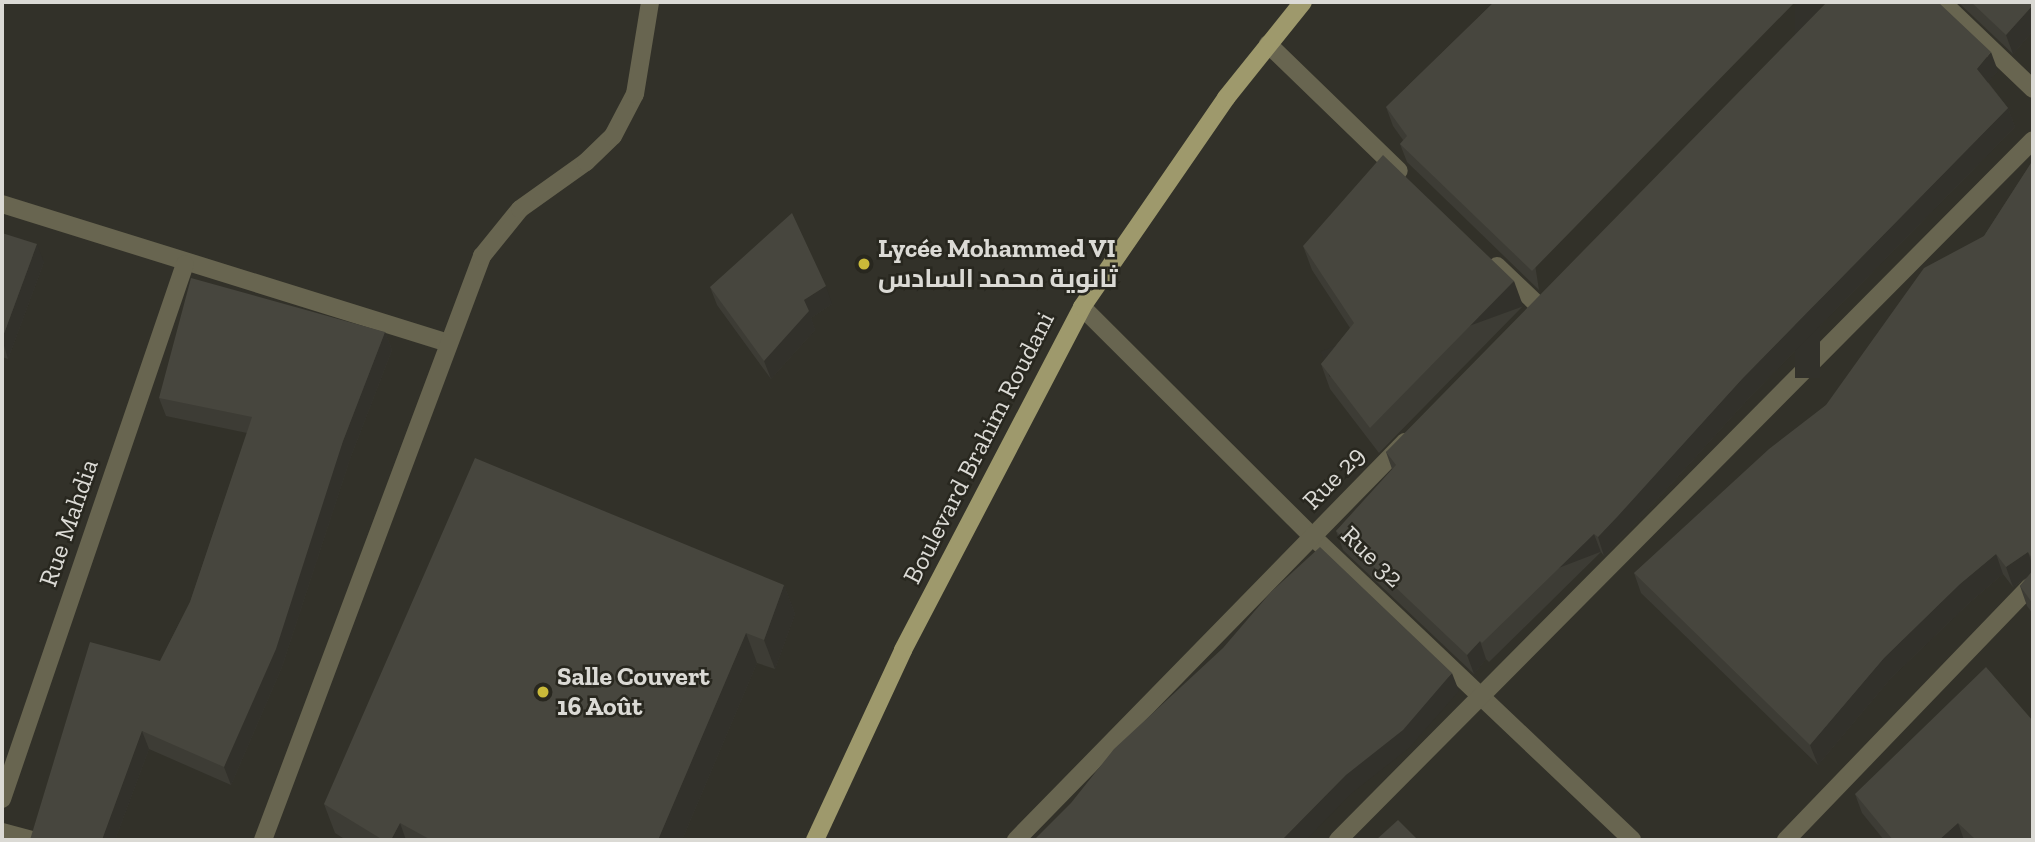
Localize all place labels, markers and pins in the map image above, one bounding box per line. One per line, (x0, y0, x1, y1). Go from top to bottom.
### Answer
place label: Lycée Mohammed VI ثانوية محمد السادس (878, 233, 1118, 294)
marker: Lycée Mohammed VI ثانوية محمد السادس (856, 256, 872, 272)
place label: Salle Couvert 16 Août (557, 661, 710, 722)
marker: Salle Couvert 16 Août (535, 684, 551, 700)

